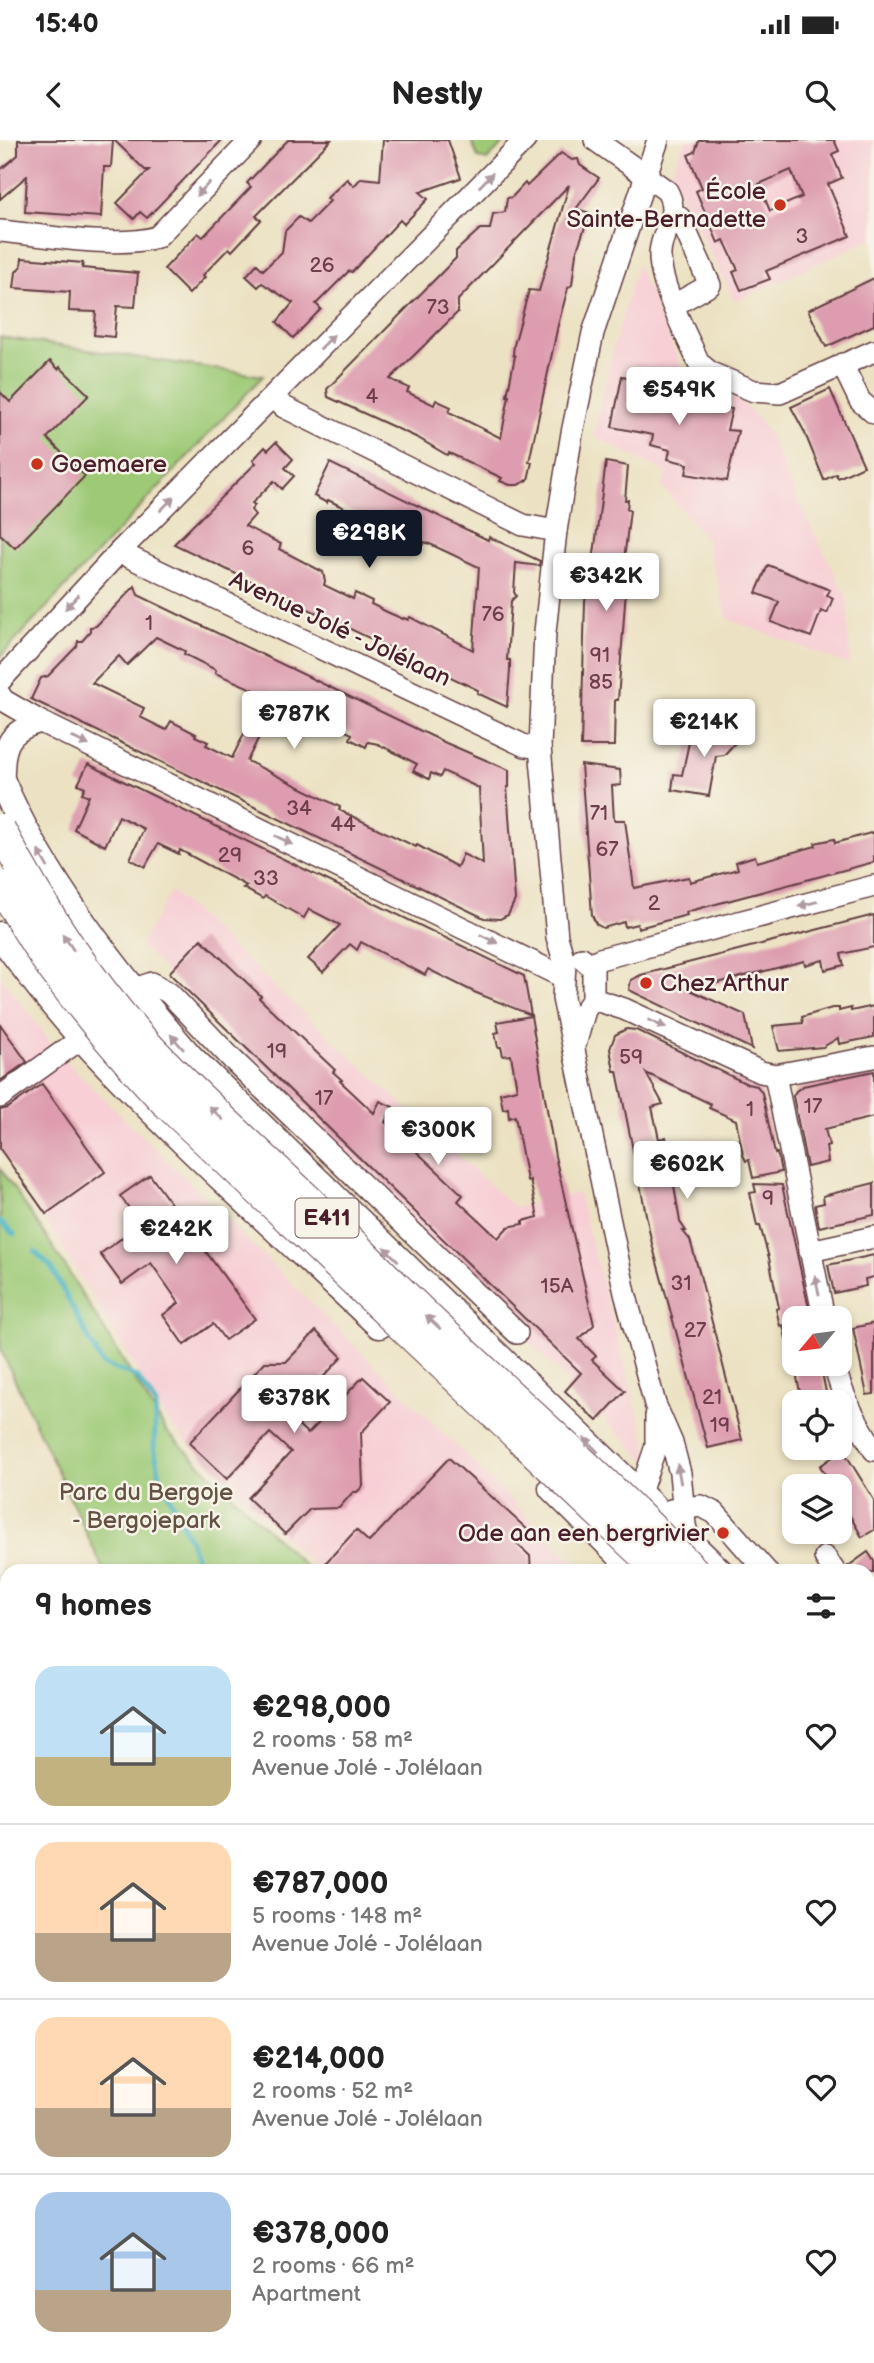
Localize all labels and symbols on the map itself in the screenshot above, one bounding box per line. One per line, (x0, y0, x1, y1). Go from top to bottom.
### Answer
one-way arrow (477, 171, 494, 188)
place label: École Sainte-Bernadette (566, 176, 766, 234)
one-way arrow (196, 180, 212, 197)
marker: École Sainte-Bernadette (772, 197, 788, 213)
house number: 3 (796, 224, 808, 249)
house number: 26 (309, 253, 335, 278)
house number: 73 (426, 295, 450, 320)
one-way arrow (318, 334, 334, 351)
pin: €549K (630, 368, 728, 427)
house number: 4 (366, 384, 379, 409)
place label: Goemaere (51, 450, 167, 479)
marker: Goemaere (29, 456, 45, 472)
one-way arrow (158, 495, 175, 512)
pin: €298K (320, 510, 418, 570)
house number: 6 (242, 536, 255, 561)
pin: €342K (557, 554, 655, 613)
street label: Avenue Jolé - Jolélaan (225, 565, 455, 693)
one-way arrow (64, 593, 80, 611)
house number: 76 (481, 602, 505, 627)
house number: 1 (145, 611, 153, 636)
house number: 91 (590, 643, 610, 668)
house number: 85 (589, 670, 613, 695)
pin: €787K (245, 692, 343, 751)
pin: €214K (655, 700, 753, 759)
one-way arrow (70, 735, 90, 746)
house number: 34 (286, 796, 312, 821)
house number: 71 (590, 801, 608, 826)
house number: 44 (330, 812, 356, 837)
one-way arrow (274, 835, 294, 846)
house number: 67 (595, 837, 619, 862)
house number: 29 (218, 843, 242, 868)
one-way arrow (37, 849, 50, 868)
house number: 33 (253, 866, 279, 891)
house number: 2 (648, 891, 661, 916)
one-way arrow (797, 899, 818, 909)
one-way arrow (61, 932, 74, 952)
one-way arrow (479, 934, 499, 945)
place label: Chez Arthur (660, 969, 789, 998)
marker: Chez Arthur (638, 975, 654, 991)
one-way arrow (647, 1018, 667, 1030)
one-way arrow (169, 1033, 185, 1051)
house number: 19 (267, 1039, 287, 1064)
house number: 59 (619, 1045, 643, 1070)
house number: 17 (315, 1086, 334, 1111)
house number: 17 (804, 1094, 823, 1119)
house number: 1 (746, 1097, 754, 1122)
one-way arrow (207, 1105, 225, 1121)
pin: €300K (389, 1108, 487, 1167)
pin: €602K (638, 1142, 736, 1201)
house number: 9 (762, 1186, 774, 1211)
road number: E411 (296, 1198, 358, 1238)
pin: €242K (127, 1206, 225, 1266)
one-way arrow (383, 1247, 400, 1263)
house number: 31 (670, 1271, 692, 1296)
house number: 15A (541, 1274, 574, 1299)
one-way arrow (812, 1274, 823, 1296)
north arrow (782, 1306, 852, 1376)
one-way arrow (425, 1315, 442, 1331)
house number: 27 (684, 1318, 707, 1343)
pin: €378K (245, 1376, 343, 1435)
house number: 21 (702, 1385, 722, 1410)
house number: 19 (710, 1413, 730, 1438)
one-way arrow (583, 1437, 599, 1454)
one-way arrow (673, 1463, 684, 1485)
park label: Parc du Bergoje - Bergojepark (59, 1478, 233, 1535)
place label: Ode aan een bergrivier (458, 1519, 709, 1548)
marker: Ode aan een bergrivier (715, 1525, 731, 1541)

